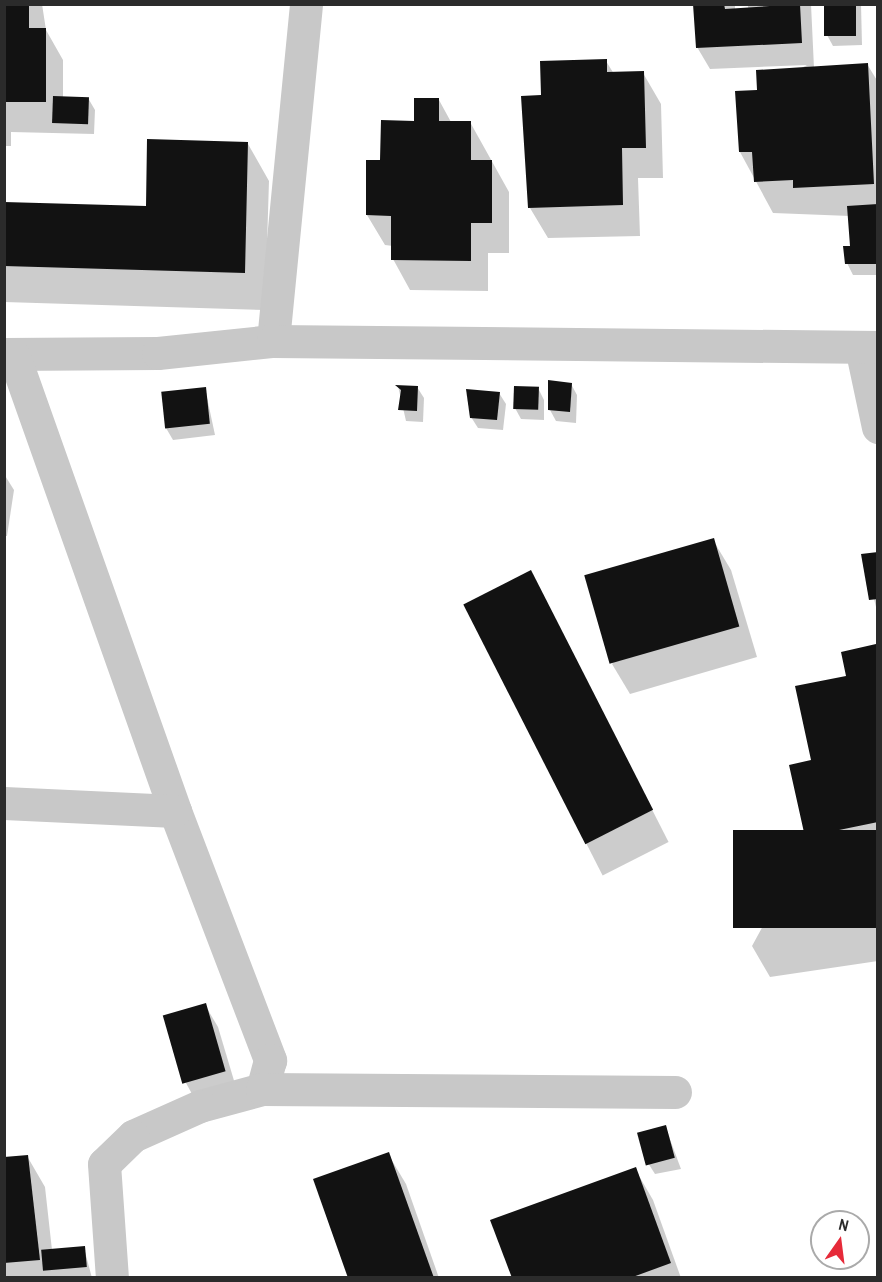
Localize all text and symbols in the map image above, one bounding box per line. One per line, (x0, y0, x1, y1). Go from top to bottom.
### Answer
north arrow (810, 1210, 870, 1270)
text: N (837, 1213, 851, 1236)

